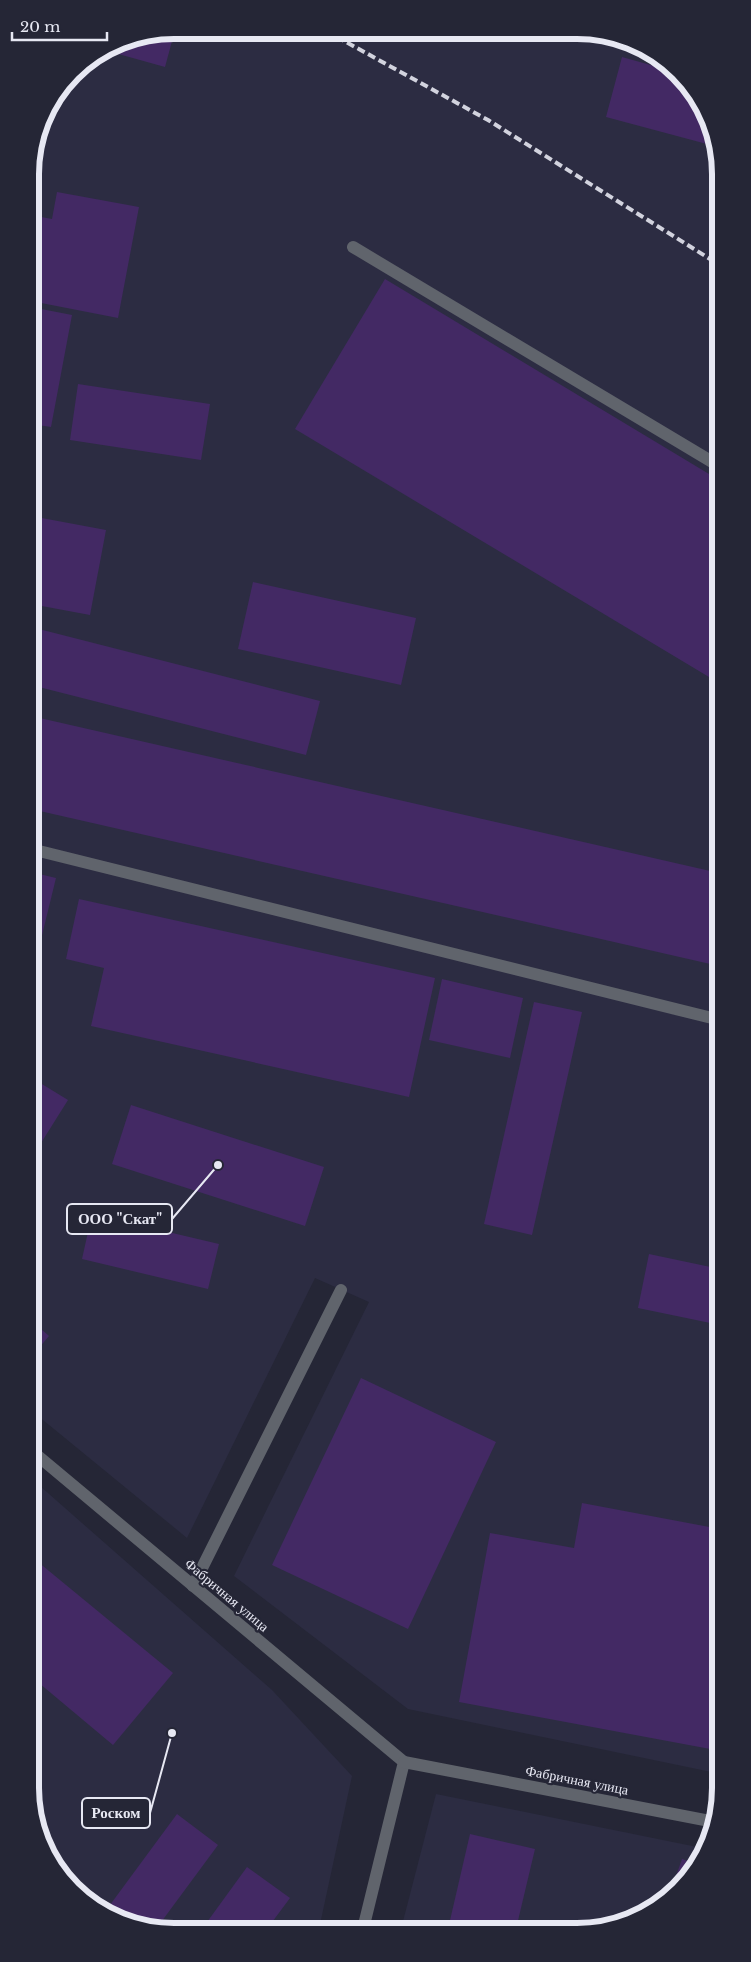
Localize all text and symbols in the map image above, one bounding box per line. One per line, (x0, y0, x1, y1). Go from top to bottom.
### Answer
scale bar (12, 10, 108, 42)
text: 20 m (20, 17, 60, 36)
callout: ООО "Скат" (67, 1204, 172, 1234)
text: ООО "Скат" (78, 1209, 162, 1228)
street label: Фабричная улица (181, 1554, 273, 1636)
street label: Фабричная улица (524, 1761, 631, 1799)
callout: Роском (82, 1798, 150, 1828)
text: Роском (92, 1803, 140, 1822)

